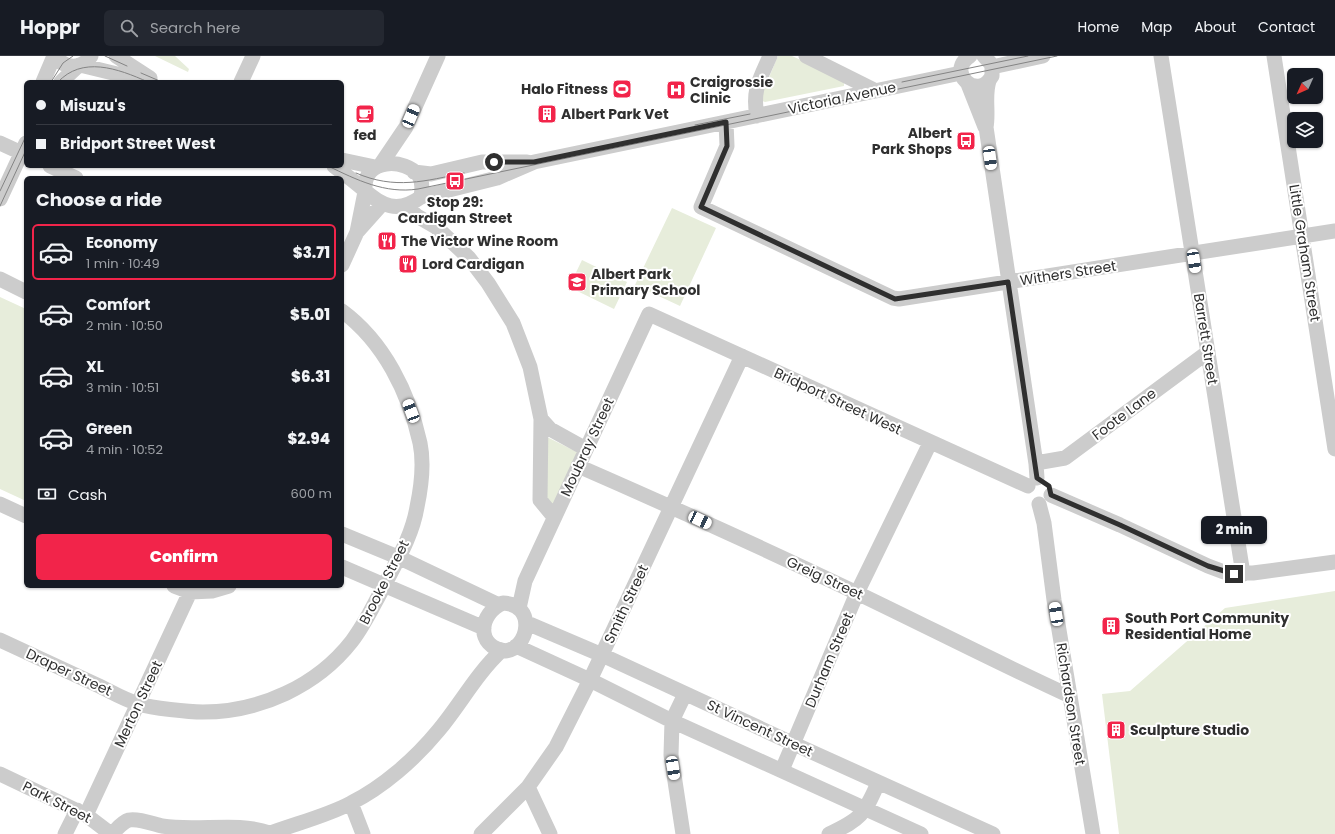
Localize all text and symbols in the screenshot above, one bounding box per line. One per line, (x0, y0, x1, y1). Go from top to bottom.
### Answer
search box (104, 10, 384, 46)
text: Hoppr (20, 14, 80, 41)
icon: search (118, 17, 140, 39)
text: Search here (150, 17, 240, 38)
text: Home (1077, 17, 1119, 37)
text: Map (1141, 17, 1172, 37)
text: About (1194, 17, 1236, 37)
text: Contact (1258, 17, 1315, 37)
north arrow (1287, 68, 1323, 104)
map controls (1287, 68, 1323, 148)
place label: Craigrossie Clinic (690, 72, 773, 108)
street label: Victoria Avenue (786, 77, 898, 119)
sports icon: Halo Fitness (611, 78, 633, 100)
place label: Halo Fitness (521, 79, 608, 99)
hospital icon: Craigrossie Clinic (665, 79, 687, 101)
text: Misuzu's (60, 95, 126, 116)
cafe icon: fed (354, 103, 376, 125)
car (401, 103, 421, 129)
building icon: Albert Park Vet (536, 103, 558, 125)
place label: Albert Park Vet (561, 104, 669, 124)
button: layers (1287, 112, 1323, 148)
place label: Albert Park Shops (872, 123, 952, 159)
place label: fed (353, 125, 377, 145)
bus stop icon: Albert Park Shops (955, 130, 977, 152)
text: Bridport Street West (60, 133, 215, 154)
car (982, 145, 998, 171)
route start (485, 153, 503, 171)
bus stop icon: Stop 29: Cardigan Street (444, 170, 466, 192)
street label: Little Graham Street (1284, 183, 1326, 323)
text: Choose a ride (36, 187, 162, 212)
place label: Stop 29: Cardigan Street (398, 192, 513, 228)
restaurant icon: The Victor Wine Room (376, 230, 398, 252)
place label: The Victor Wine Room (401, 231, 559, 251)
text: Economy (86, 232, 158, 253)
icon: car (38, 234, 74, 270)
text: $3.71 (293, 242, 330, 263)
car (1186, 248, 1202, 274)
restaurant icon: Lord Cardigan (397, 253, 419, 275)
text: 1 min · 10:49 (86, 254, 160, 273)
place label: Lord Cardigan (422, 254, 524, 274)
street label: Withers Street (1018, 256, 1118, 290)
place label: Albert Park Primary School (591, 264, 700, 300)
school or university icon: Albert Park Primary School (566, 271, 588, 293)
street label: Barrett Street (1189, 292, 1223, 386)
text: Comfort (86, 294, 150, 315)
icon: car (38, 296, 74, 332)
text: $5.01 (290, 304, 330, 325)
text: 2 min · 10:50 (86, 316, 163, 335)
text: XL (86, 356, 104, 377)
icon: car (38, 358, 74, 394)
street label: Bridport Street West (771, 363, 905, 439)
text: $6.31 (291, 366, 330, 387)
text: 3 min · 10:51 (86, 378, 159, 397)
street label: Foote Lane (1088, 383, 1160, 445)
street label: Moubray Street (555, 394, 619, 500)
car (401, 398, 421, 424)
text: Green (86, 418, 132, 439)
icon: car (38, 420, 74, 456)
text: $2.94 (288, 428, 330, 449)
text: 4 min · 10:52 (86, 440, 163, 459)
icon: cash (36, 483, 58, 505)
text: Cash (68, 484, 107, 505)
text: 600 m (291, 484, 332, 503)
car (687, 509, 713, 531)
callout: 2 min (1201, 516, 1267, 544)
text: 2 min (1216, 520, 1252, 539)
button: Confirm (36, 534, 332, 580)
street label: Brooke Street (354, 536, 414, 628)
street label: Greig Street (783, 552, 867, 604)
street label: Smith Street (599, 561, 653, 647)
route end (1225, 565, 1243, 583)
car (1048, 601, 1064, 627)
place label: South Port Community Residential Home (1125, 608, 1289, 644)
street label: Durham Street (800, 609, 858, 711)
building icon: South Port Community Residential Home (1100, 615, 1122, 637)
street label: Richardson Street (1051, 641, 1091, 767)
street label: Draper Street (23, 643, 115, 701)
street label: Merton Street (109, 657, 167, 751)
street label: St Vincent Street (704, 695, 816, 761)
building icon: Sculpture Studio (1105, 719, 1127, 741)
place label: Sculpture Studio (1130, 720, 1249, 740)
car (665, 755, 681, 781)
street label: Park Street (19, 776, 95, 828)

